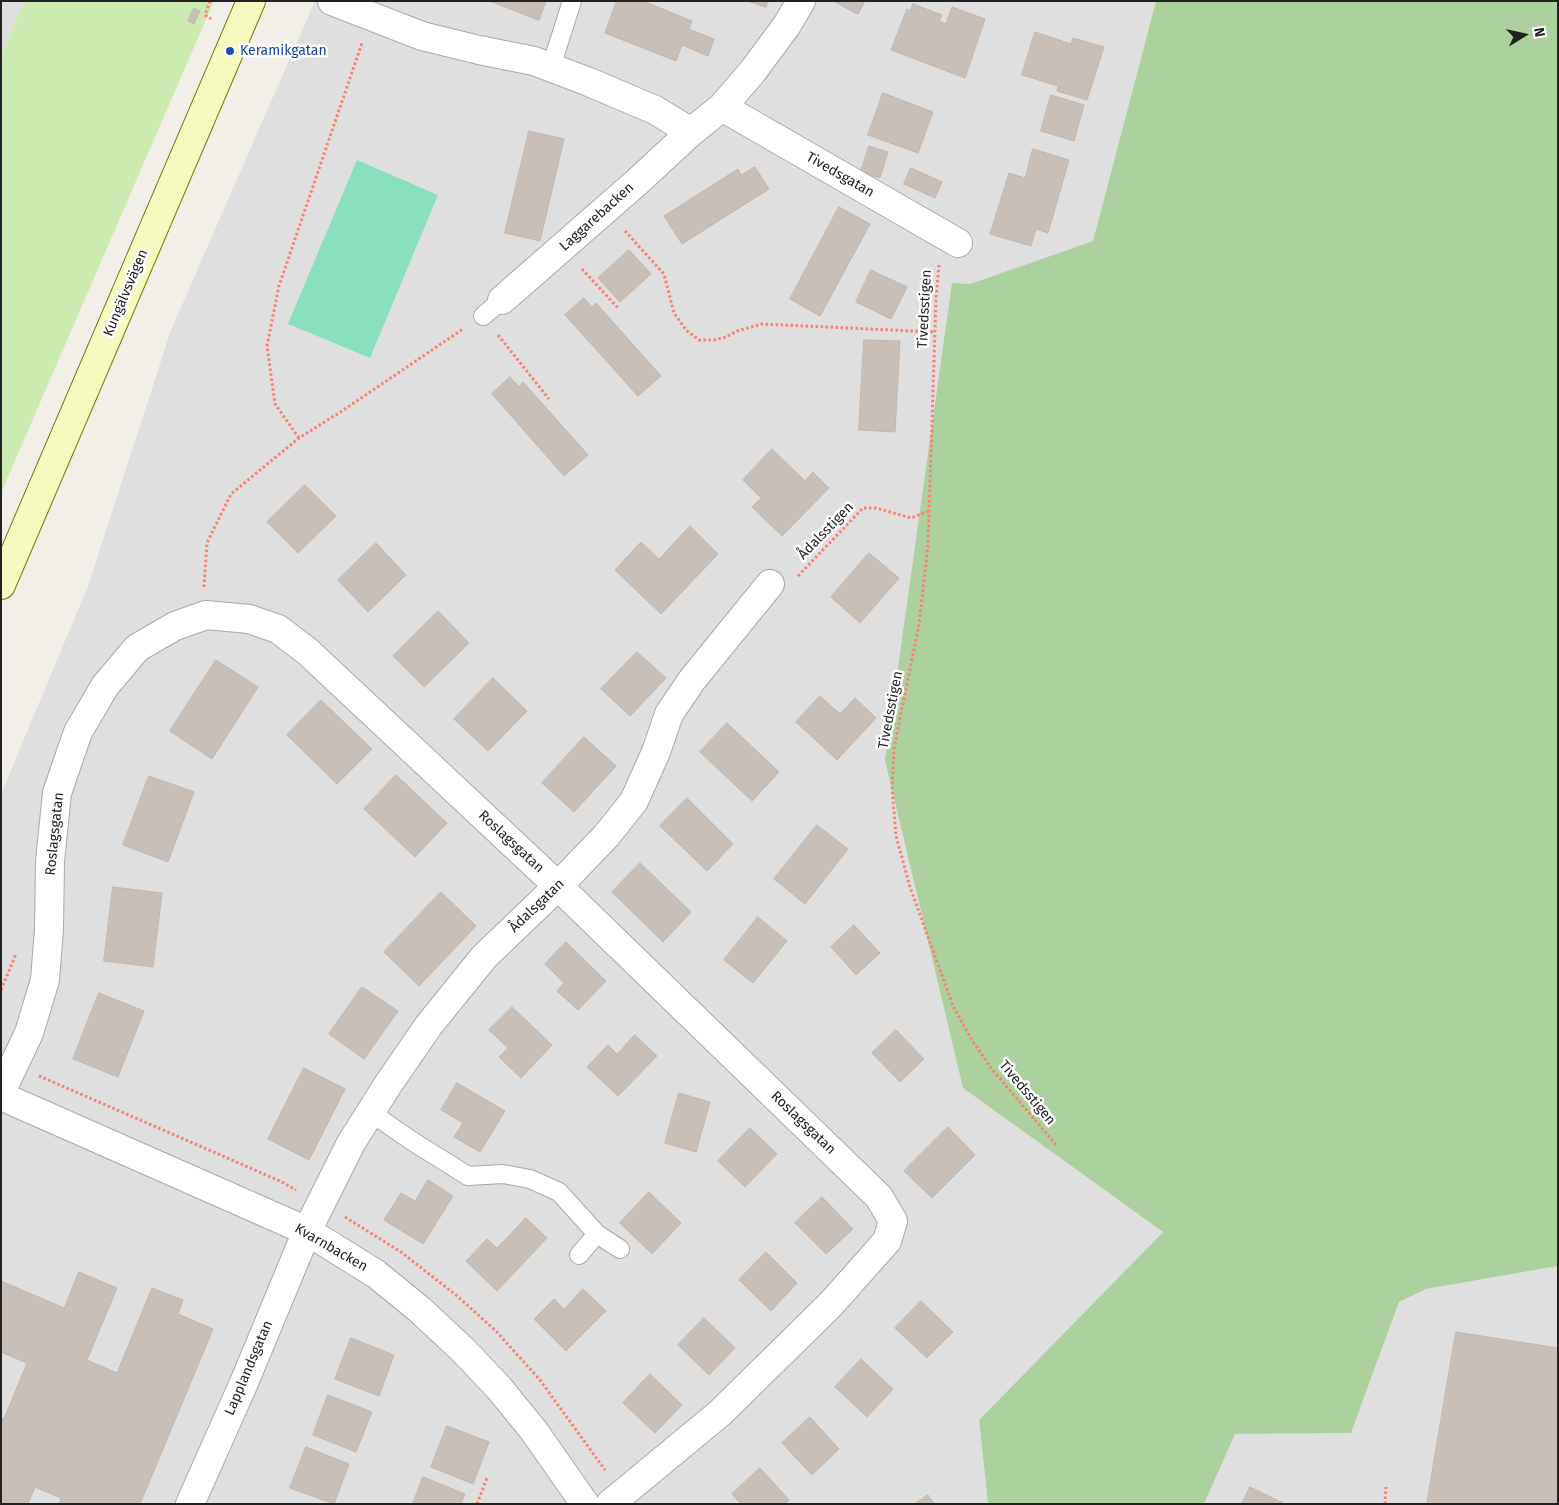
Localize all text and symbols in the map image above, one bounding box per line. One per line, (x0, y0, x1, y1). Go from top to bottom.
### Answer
north arrow (1499, 10, 1549, 60)
text: N (1530, 26, 1548, 38)
place label: Keramikgatan (240, 43, 327, 59)
marker: Keramikgatan (224, 45, 236, 57)
street label: Tivedsgatan (803, 149, 877, 201)
street label: Laggarebacken (556, 179, 638, 255)
street label: Kungälvsvägen (100, 247, 152, 339)
street label: Tivedsstigen (915, 269, 935, 349)
street label: Ådalsstigen (795, 499, 857, 563)
street label: Tivedsstigen (875, 670, 907, 750)
street label: Roslagsgatan (42, 792, 68, 876)
street label: Roslagsgatan (475, 807, 547, 877)
street label: Ådalsgatan (506, 876, 568, 936)
street label: Tivedsstigen (995, 1057, 1059, 1129)
street label: Roslagsgatan (767, 1088, 839, 1158)
street label: Kvarnbacken (292, 1220, 370, 1276)
street label: Lapplandsgatan (221, 1318, 277, 1418)

